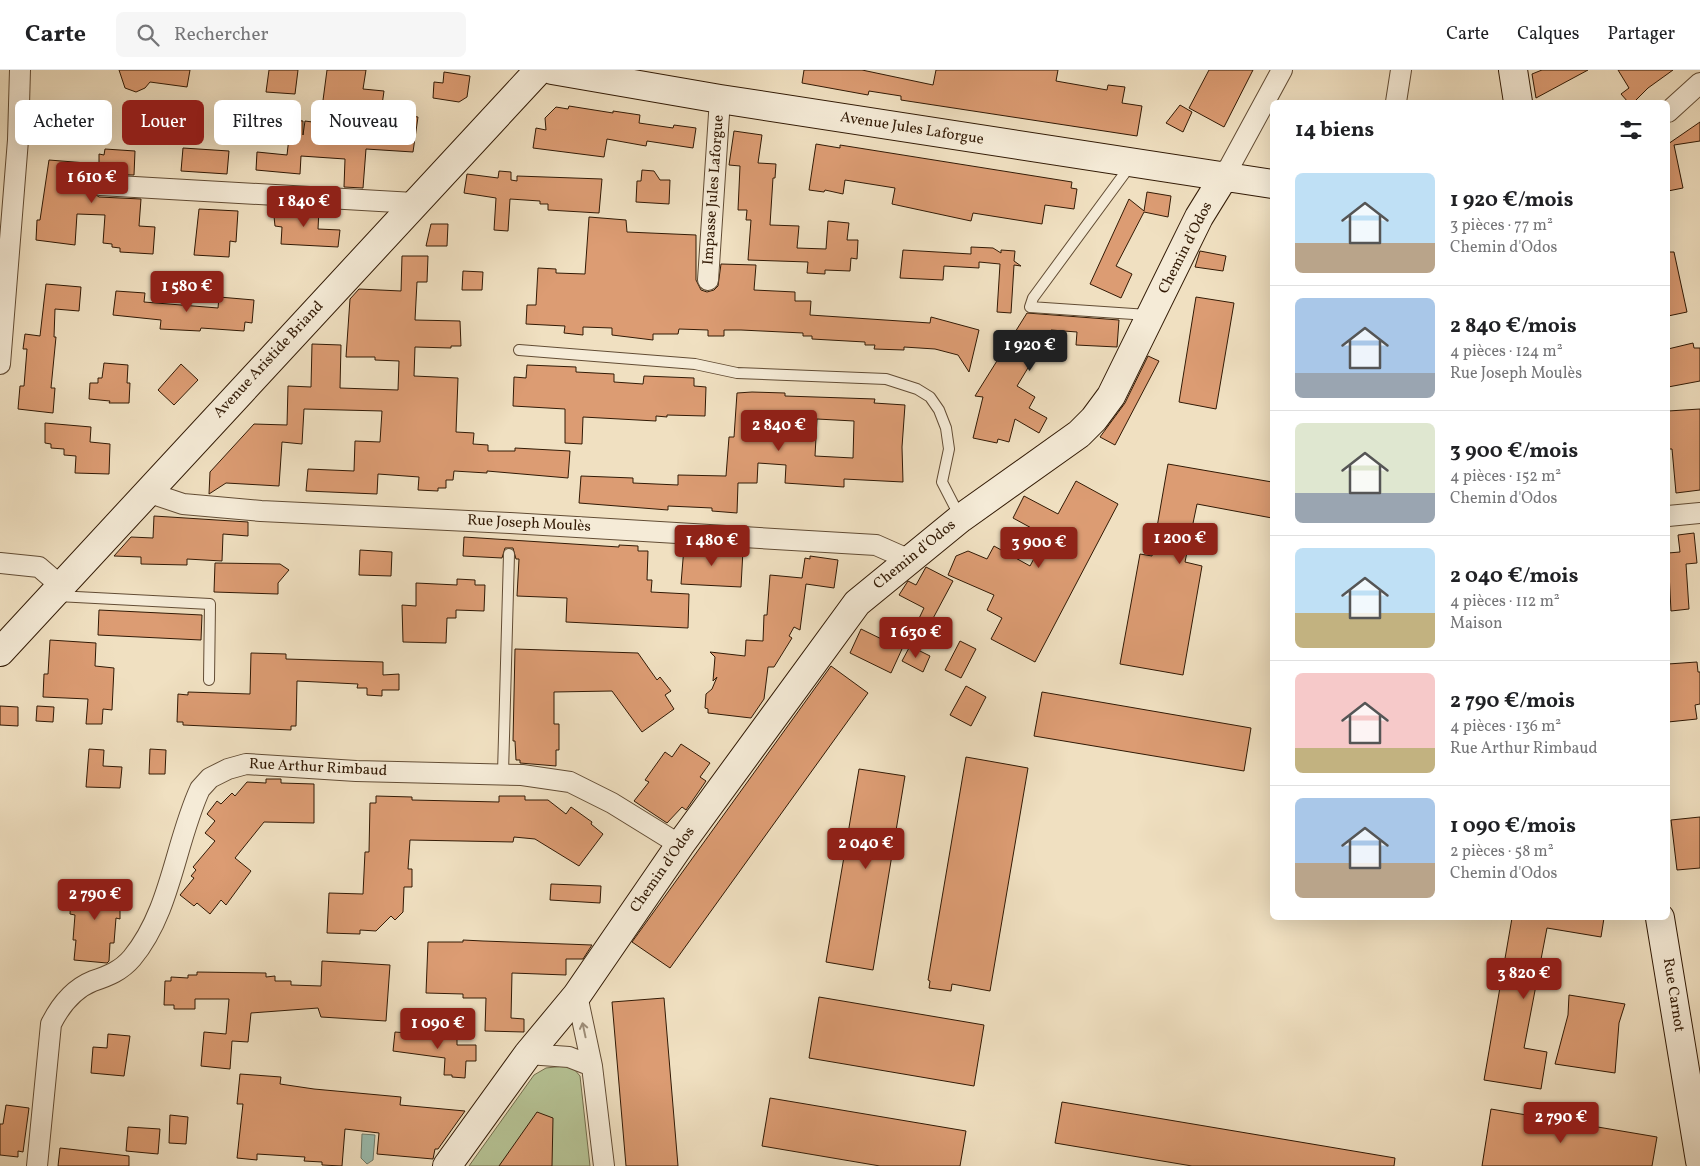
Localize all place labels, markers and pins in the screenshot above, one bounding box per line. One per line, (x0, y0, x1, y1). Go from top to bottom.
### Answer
pin: 1 610 € (46, 162, 138, 204)
pin: 1 840 € (258, 186, 350, 228)
pin: 1 580 € (141, 270, 233, 313)
pin: 1 920 € (984, 330, 1076, 372)
pin: 2 840 € (733, 410, 825, 452)
pin: 1 200 € (1134, 522, 1226, 565)
pin: 1 480 € (666, 524, 758, 567)
pin: 3 900 € (993, 526, 1085, 569)
pin: 1 630 € (870, 616, 962, 659)
pin: 2 040 € (820, 828, 912, 870)
pin: 2 790 € (49, 878, 141, 921)
pin: 3 820 € (1478, 958, 1570, 1000)
pin: 1 090 € (392, 1008, 484, 1050)
pin: 2 790 € (1515, 1102, 1607, 1144)

